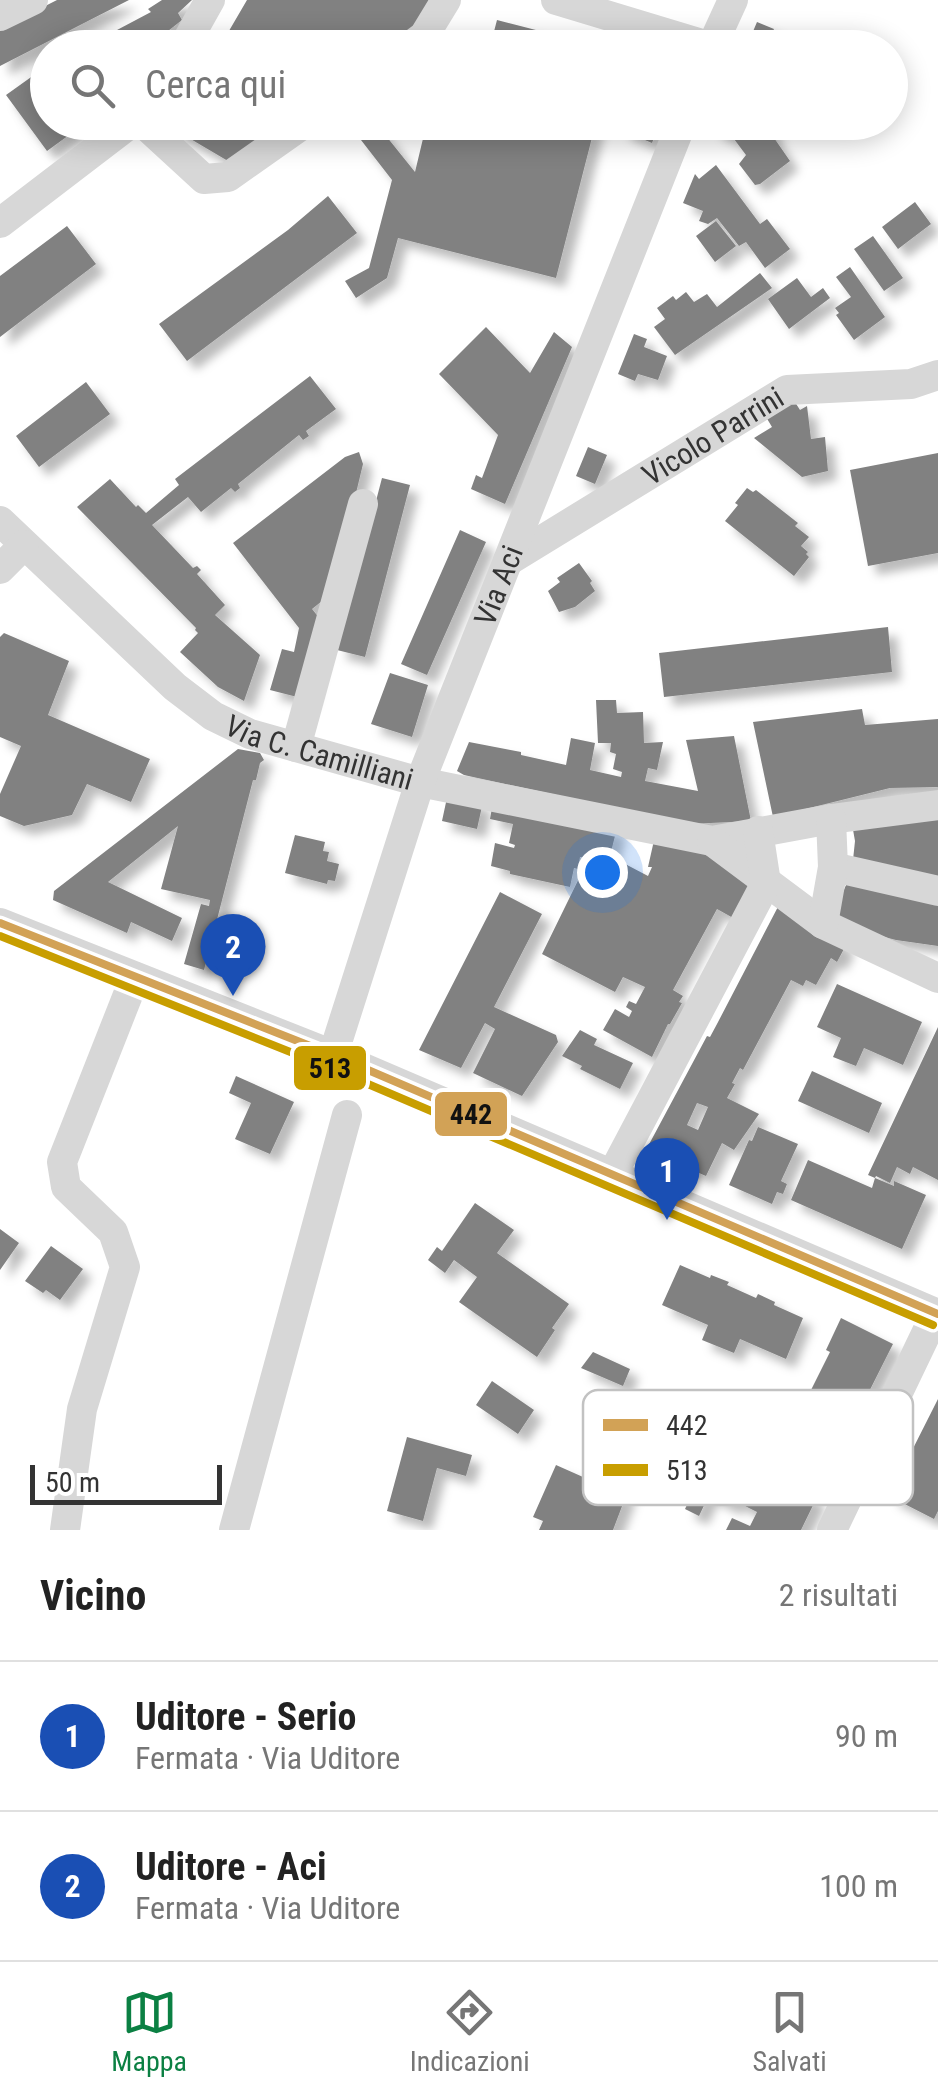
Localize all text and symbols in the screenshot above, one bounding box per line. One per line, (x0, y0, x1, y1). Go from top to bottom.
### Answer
search box (30, 30, 908, 140)
icon: search (65, 58, 120, 113)
text: Cerca qui (145, 63, 286, 107)
street label: Vicolo Parrini (636, 379, 790, 492)
street label: Via Aci (466, 540, 530, 630)
street label: Via C. Camilliani (220, 707, 417, 797)
your location (577, 847, 628, 898)
pin: 2 (200, 914, 266, 996)
line badge: 513 (292, 1044, 368, 1092)
text: 513 (309, 1052, 351, 1085)
line badge: 442 (433, 1090, 509, 1138)
text: 442 (450, 1098, 492, 1131)
pin: 1 (634, 1138, 700, 1220)
legend (583, 1390, 913, 1505)
text: 442 (666, 1409, 707, 1442)
text: 513 (666, 1454, 707, 1487)
scale bar (30, 1460, 222, 1504)
text: 50 m (45, 1466, 100, 1499)
text: Vicino (40, 1571, 146, 1620)
text: 2 risultati (779, 1576, 898, 1614)
text: Uditore - Serio (135, 1695, 357, 1739)
text: 1 (64, 1717, 81, 1755)
text: 90 m (835, 1717, 898, 1755)
text: Fermata · Via Uditore (135, 1739, 400, 1777)
text: Uditore - Aci (135, 1845, 327, 1889)
text: 2 (64, 1867, 81, 1905)
text: 100 m (819, 1867, 898, 1905)
text: Fermata · Via Uditore (135, 1889, 400, 1927)
tab: Mappa (111, 1985, 187, 2078)
tab: Indicazioni (410, 1985, 530, 2078)
tab: Salvati (752, 1985, 827, 2078)

